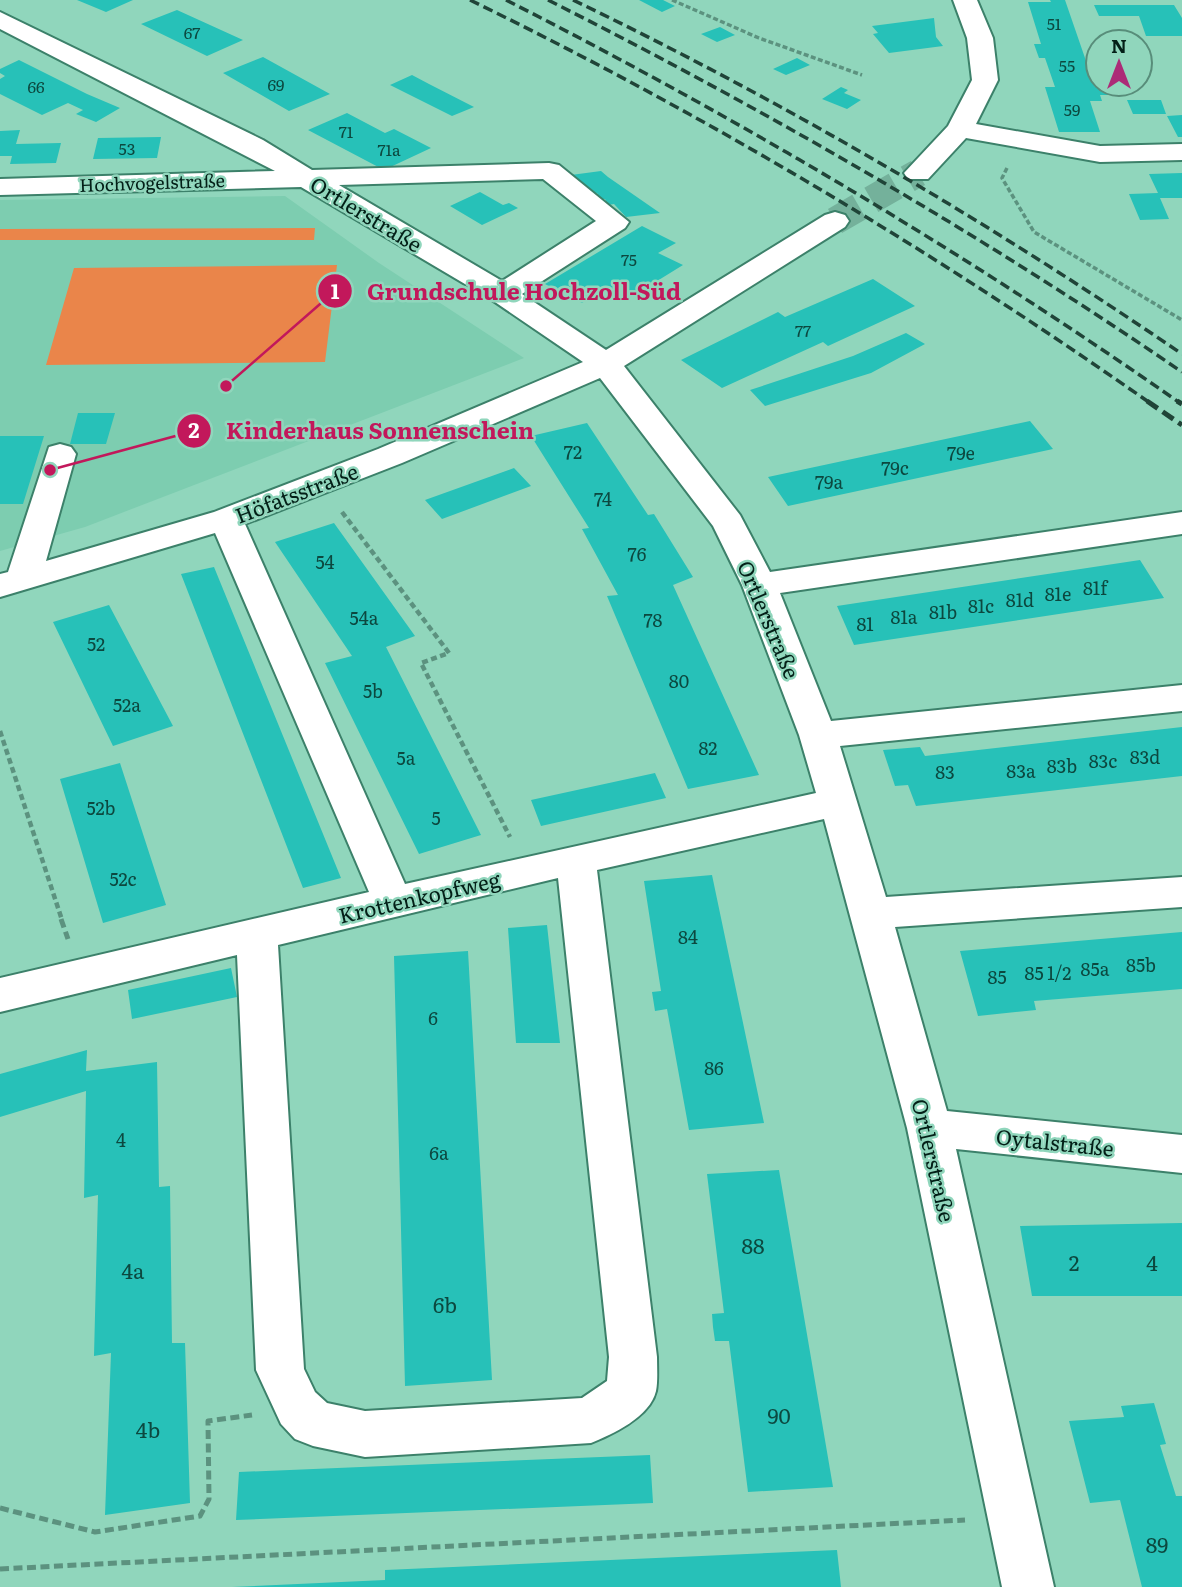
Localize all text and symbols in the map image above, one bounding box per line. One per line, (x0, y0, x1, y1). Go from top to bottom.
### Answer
house number: 51 (1047, 11, 1062, 35)
house number: 67 (184, 20, 200, 44)
north arrow (1084, 28, 1154, 98)
text: N (1111, 31, 1127, 59)
house number: 55 (1059, 53, 1075, 77)
house number: 69 (268, 72, 284, 96)
house number: 66 (27, 74, 45, 98)
house number: 59 (1064, 97, 1080, 121)
house number: 71 (339, 119, 354, 143)
house number: 53 (119, 136, 135, 160)
house number: 71a (377, 137, 401, 161)
street label: Hochvogelstraße (79, 166, 225, 198)
street label: Ortlerstraße (305, 167, 429, 259)
house number: 75 (621, 247, 637, 271)
callout: Grundschule Hochzoll-Süd (318, 269, 695, 313)
text: Grundschule Hochzoll-Süd (367, 273, 681, 307)
text: 1 (331, 274, 340, 305)
house number: 77 (795, 318, 811, 342)
callout: Kinderhaus Sonnenschein (176, 409, 548, 453)
text: Kinderhaus Sonnenschein (226, 412, 534, 446)
text: 2 (188, 413, 200, 444)
house number: 72 (564, 438, 582, 465)
house number: 79e (947, 439, 975, 466)
street label: Höfatsstraße (230, 454, 362, 530)
house number: 79c (881, 454, 909, 481)
house number: 79a (815, 468, 843, 495)
house number: 74 (594, 485, 612, 512)
house number: 76 (628, 540, 647, 567)
house number: 54 (315, 548, 335, 575)
street label: Ortlerstraße (731, 555, 809, 683)
house number: 81f (1083, 574, 1109, 601)
house number: 81e (1045, 580, 1071, 607)
house number: 81d (1006, 586, 1034, 613)
house number: 81c (968, 592, 994, 619)
house number: 81b (929, 598, 957, 625)
house number: 81a (891, 603, 918, 630)
house number: 54a (350, 604, 379, 631)
house number: 78 (643, 606, 663, 633)
house number: 81 (856, 610, 874, 637)
house number: 52 (87, 630, 105, 657)
house number: 80 (669, 667, 689, 694)
house number: 5b (363, 677, 383, 704)
house number: 52a (113, 691, 141, 718)
house number: 82 (699, 734, 717, 761)
house number: 83d (1130, 743, 1160, 770)
house number: 5a (397, 744, 416, 771)
house number: 83c (1089, 747, 1117, 774)
house number: 83b (1047, 752, 1077, 779)
house number: 83a (1006, 757, 1036, 784)
house number: 83 (935, 758, 955, 785)
house number: 52b (86, 794, 116, 821)
house number: 5 (431, 804, 441, 831)
street label: Krottenkopfweg (335, 862, 503, 930)
house number: 52c (109, 865, 137, 892)
house number: 84 (678, 923, 698, 950)
house number: 85b (1126, 951, 1156, 978)
house number: 85a (1081, 955, 1110, 982)
house number: 85 1/2 (1025, 959, 1071, 986)
house number: 85 (987, 963, 1007, 990)
house number: 6 (428, 1004, 438, 1031)
house number: 86 (704, 1054, 724, 1081)
street label: Ortlerstraße (906, 1095, 964, 1225)
street label: Oytalstraße (995, 1119, 1115, 1163)
house number: 4 (116, 1126, 126, 1153)
house number: 6a (429, 1139, 449, 1166)
house number: 88 (741, 1229, 765, 1260)
house number: 2 (1069, 1246, 1079, 1277)
house number: 4 (1146, 1246, 1158, 1277)
house number: 4a (122, 1254, 145, 1285)
house number: 6b (433, 1288, 457, 1319)
house number: 90 (767, 1399, 791, 1430)
house number: 4b (136, 1413, 160, 1444)
house number: 89 (1146, 1528, 1168, 1559)

